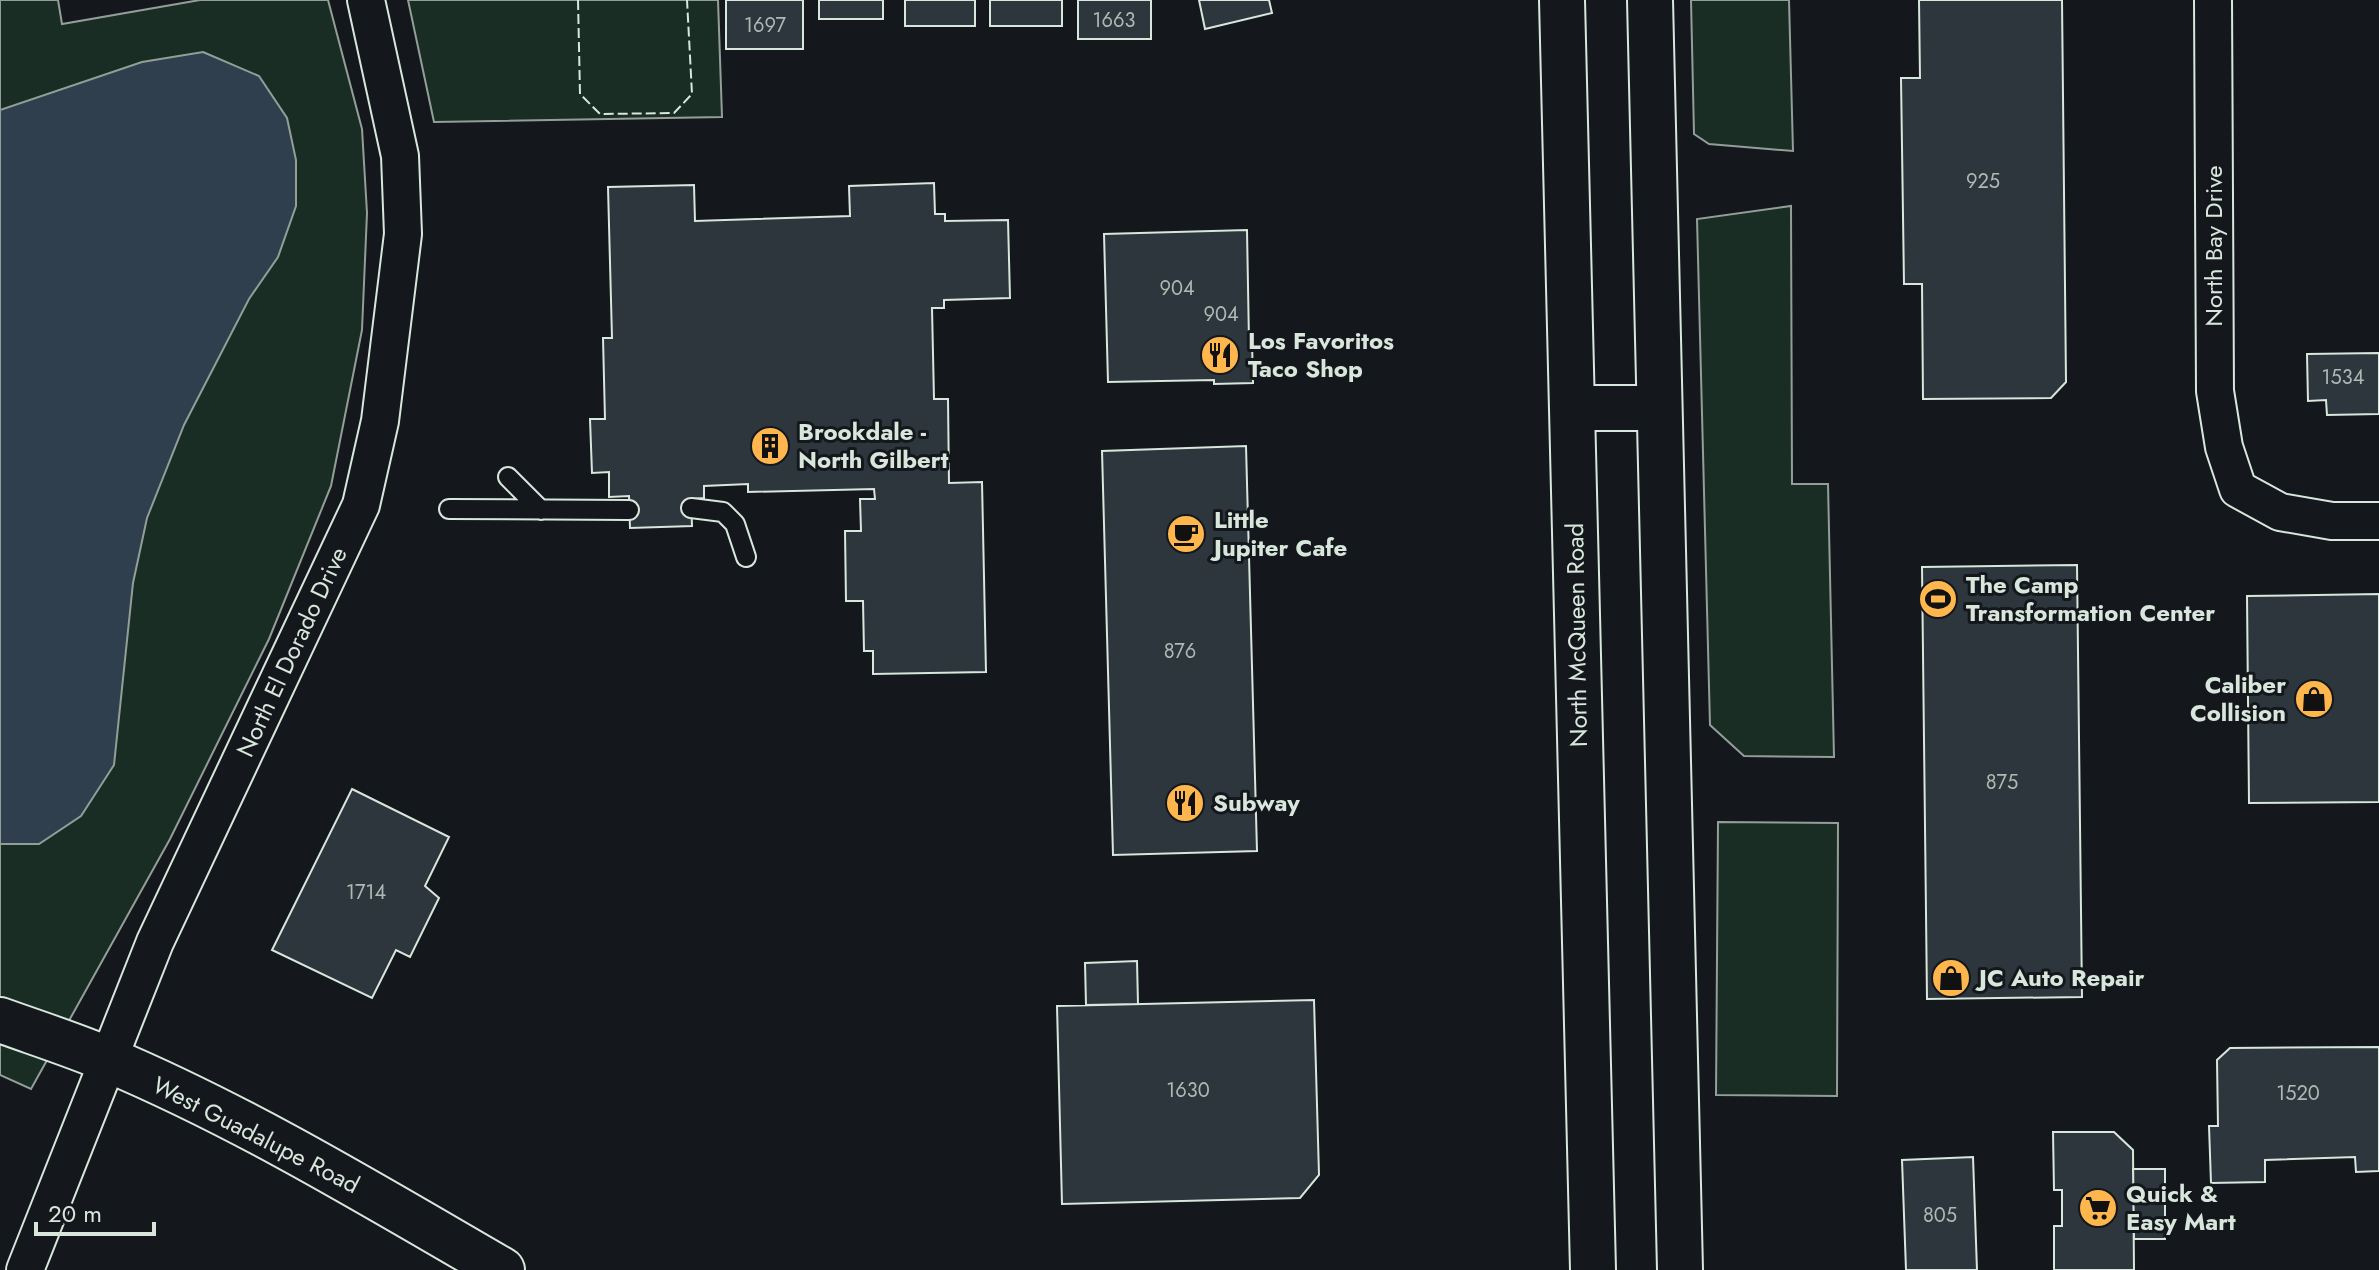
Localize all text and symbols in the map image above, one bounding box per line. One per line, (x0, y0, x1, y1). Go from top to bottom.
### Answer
house number: 1663 (1093, 6, 1136, 35)
house number: 1697 (744, 11, 786, 40)
street label: North Bay Drive (2196, 165, 2231, 327)
house number: 925 (1966, 167, 2000, 196)
house number: 904 (1159, 274, 1195, 303)
house number: 904 (1203, 300, 1239, 329)
place label: Los Favoritos Taco Shop (1248, 323, 1394, 386)
restaurant icon: Los Favoritos Taco Shop (1199, 334, 1241, 376)
house number: 1534 (2322, 363, 2365, 392)
place label: Brookdale - North Gilbert (798, 414, 949, 477)
building icon: Brookdale - North Gilbert (749, 425, 791, 467)
place label: Little Jupiter Cafe (1210, 502, 1347, 565)
cafe icon: Little Jupiter Cafe (1165, 513, 1207, 555)
street label: North McQueen Road (1557, 523, 1596, 747)
street label: North El Dorado Drive (228, 541, 356, 762)
place label: The Camp Transformation Center (1966, 567, 2215, 630)
sports icon: The Camp Transformation Center (1917, 578, 1959, 620)
house number: 876 (1164, 637, 1196, 666)
place label: Caliber Collision (2190, 667, 2286, 730)
shop icon: Caliber Collision (2293, 678, 2335, 720)
house number: 875 (1986, 768, 2018, 797)
restaurant icon: Subway (1164, 782, 1206, 824)
place label: Subway (1213, 785, 1300, 820)
house number: 1714 (346, 878, 386, 907)
shop icon: JC Auto Repair (1930, 957, 1972, 999)
place label: JC Auto Repair (1975, 960, 2145, 995)
street label: West Guadalupe Road (147, 1067, 366, 1202)
house number: 1630 (1166, 1076, 1210, 1105)
house number: 1520 (2276, 1079, 2320, 1108)
place label: Quick & Easy Mart (2126, 1176, 2236, 1239)
scale bar (36, 1186, 154, 1236)
supermarket icon: Quick & Easy Mart (2077, 1187, 2119, 1229)
text: 20 m (48, 1196, 102, 1231)
house number: 805 (1923, 1201, 1957, 1230)

